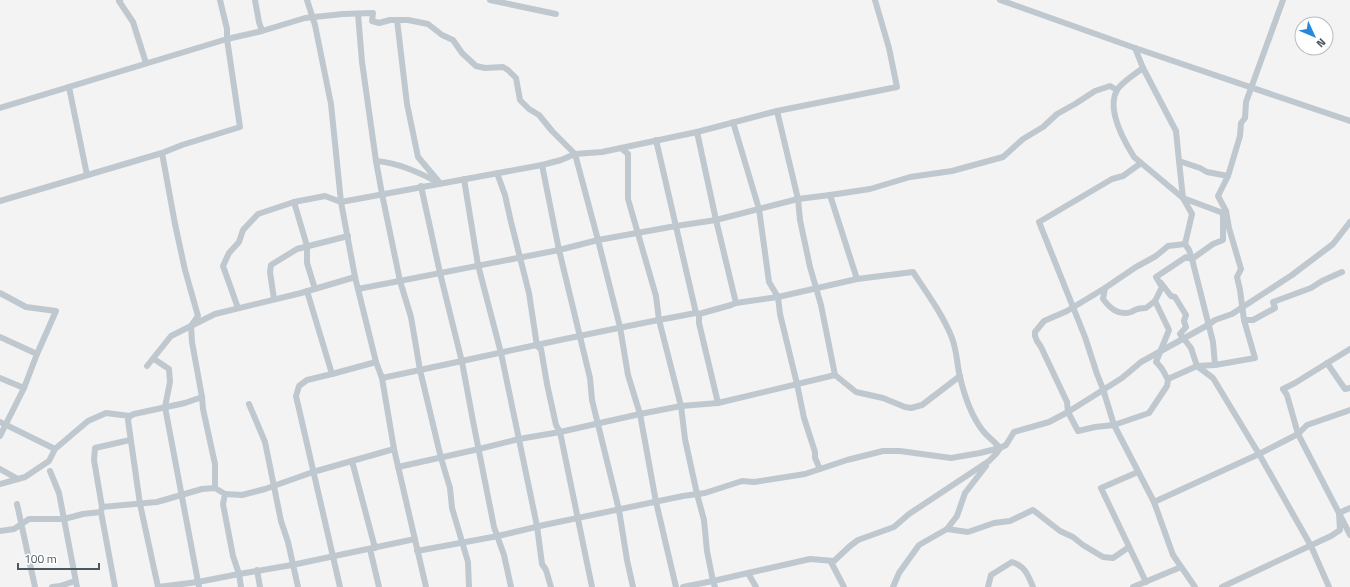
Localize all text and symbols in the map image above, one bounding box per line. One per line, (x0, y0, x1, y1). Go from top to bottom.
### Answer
north arrow (1294, 16, 1334, 56)
text: N (1313, 35, 1330, 51)
scale bar (18, 545, 99, 571)
text: 100 m (24, 549, 57, 568)

